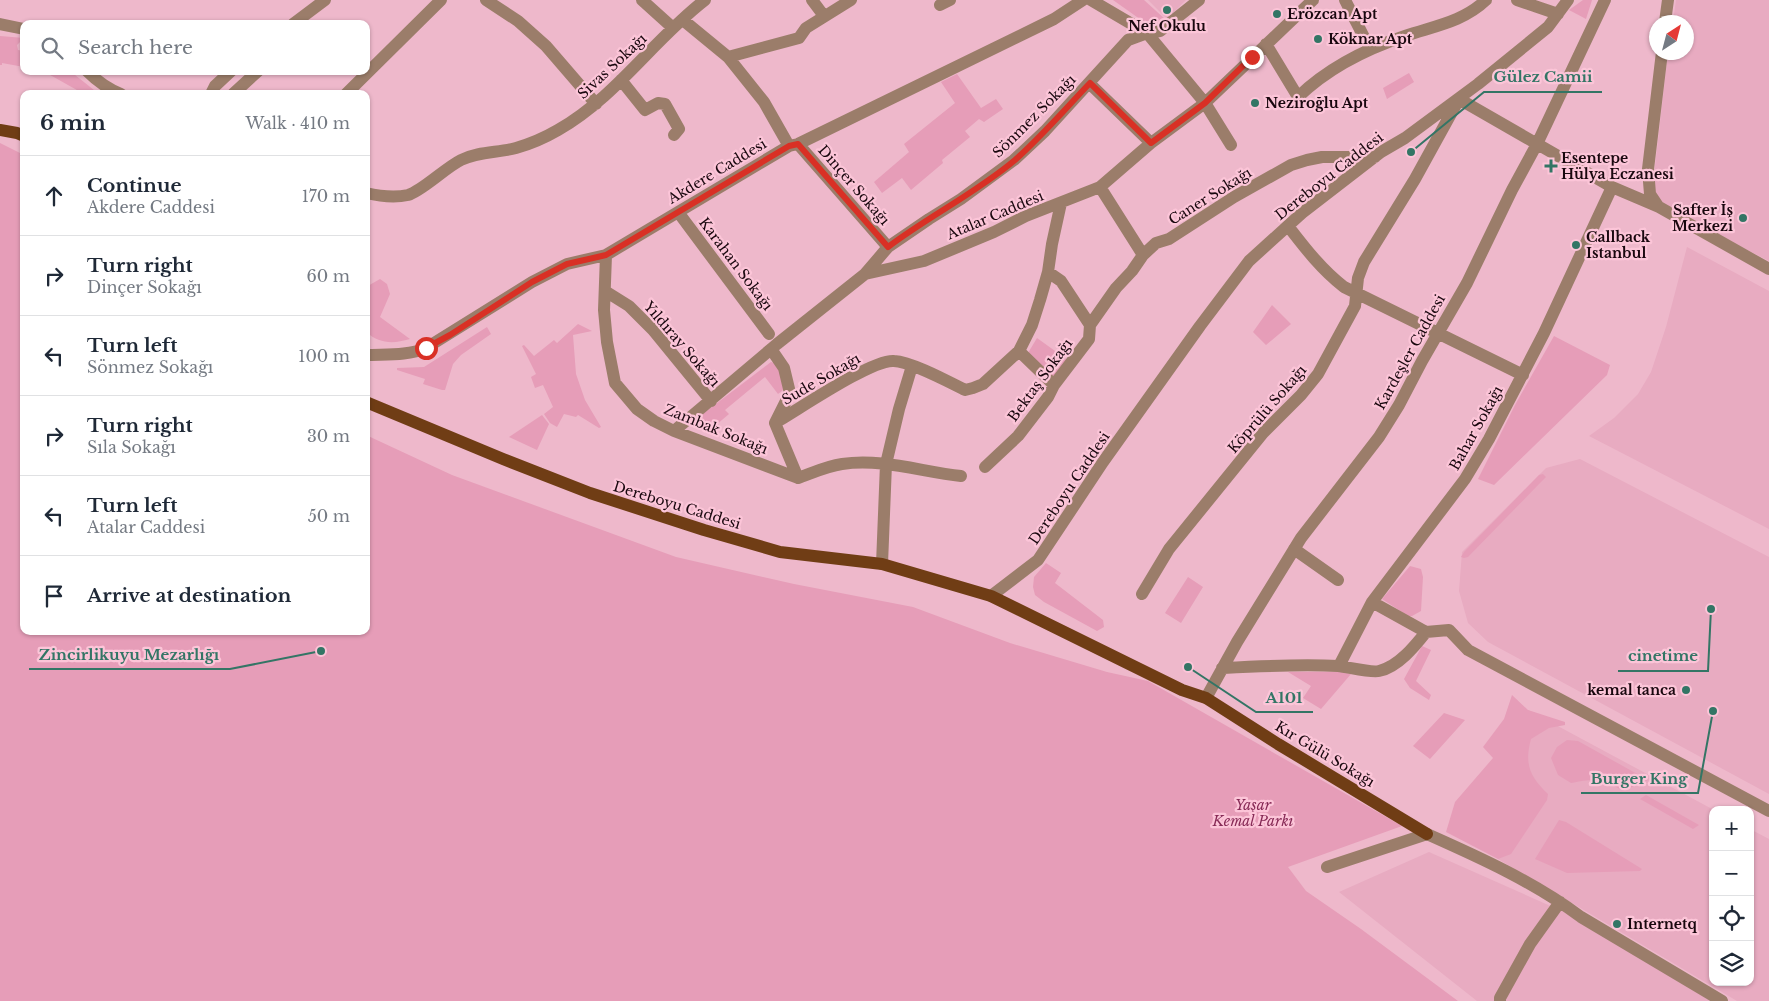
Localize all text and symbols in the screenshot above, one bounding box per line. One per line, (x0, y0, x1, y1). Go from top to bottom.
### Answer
marker: Nef Okulu (1161, 4, 1173, 16)
place label: Erözcan Apt (1287, 5, 1378, 23)
marker: Erözcan Apt (1271, 8, 1283, 20)
north arrow (1649, 15, 1694, 60)
place label: Nef Okulu (1128, 17, 1206, 35)
search box (20, 20, 370, 75)
street label: Sivas Sokağı (574, 29, 650, 103)
place label: Köknar Apt (1328, 30, 1413, 48)
marker: Köknar Apt (1312, 33, 1324, 45)
icon: search (38, 34, 66, 62)
text: Search here (78, 36, 193, 59)
route end (1241, 46, 1264, 69)
callout: Gülez Camii (1484, 62, 1602, 92)
text: Gülez Camii (1494, 67, 1593, 86)
street label: Sönmez Sokağı (989, 70, 1080, 161)
place label: Neziroğlu Apt (1265, 94, 1369, 112)
marker: Neziroğlu Apt (1249, 97, 1261, 109)
text: 6 min (40, 110, 106, 136)
text: Walk · 410 m (245, 113, 350, 133)
street label: Dereboyu Caddesi (1271, 128, 1387, 224)
street label: Akdere Caddesi (664, 134, 770, 208)
street label: Dinçer Sokağı (814, 141, 894, 229)
place label: Esentepe Hülya Eczanesi (1561, 149, 1674, 183)
marker: Esentepe Hülya Eczanesi (1545, 160, 1557, 172)
street label: Caner Sokağı (1165, 163, 1255, 229)
text: Continue (87, 174, 182, 197)
icon: ahead (40, 182, 68, 210)
text: 170 m (302, 186, 350, 206)
street label: Atalar Caddesi (943, 186, 1046, 244)
text: Akdere Caddesi (87, 197, 215, 217)
place label: Safter İş Merkezi (1672, 201, 1733, 235)
marker: Safter İş Merkezi (1737, 212, 1749, 224)
street label: Karahan Sokağı (695, 214, 777, 314)
place label: Callback Istanbul (1586, 228, 1651, 262)
marker: Callback Istanbul (1570, 239, 1582, 251)
text: Turn right (87, 254, 193, 277)
icon: right (40, 262, 68, 290)
text: 60 m (307, 266, 350, 286)
text: Dinçer Sokağı (87, 277, 202, 297)
street label: Kardeşler Caddesi (1371, 291, 1449, 413)
street label: Yıldıray Sokağı (639, 297, 724, 391)
text: Turn left (87, 334, 178, 357)
street label: Bektaş Sokağı (1004, 335, 1076, 425)
route start (415, 337, 438, 360)
icon: left (40, 342, 68, 370)
text: 100 m (298, 346, 350, 366)
street label: Sude Sokağı (779, 349, 864, 409)
text: Sönmez Sokağı (87, 357, 213, 377)
street label: Köprülü Sokağı (1224, 361, 1310, 457)
street label: Bahar Sokağı (1445, 382, 1507, 473)
street label: Zambak Sokağı (661, 400, 771, 458)
text: Turn right (87, 414, 193, 437)
icon: right (40, 422, 68, 450)
text: 30 m (307, 426, 350, 446)
street label: Dereboyu Caddesi (1025, 428, 1114, 548)
text: Sıla Sokağı (87, 437, 176, 457)
street label: Dereboyu Caddesi (611, 477, 743, 533)
text: Turn left (87, 494, 178, 517)
icon: left (40, 502, 68, 530)
text: 50 m (308, 506, 350, 526)
text: Atalar Caddesi (87, 517, 205, 537)
icon: arrive (40, 582, 68, 610)
text: Arrive at destination (87, 584, 291, 607)
callout: Zincirlikuyu Mezarlığı (29, 639, 230, 669)
callout: cinetime (1618, 641, 1708, 671)
text: Zincirlikuyu Mezarlığı (39, 645, 220, 664)
text: cinetime (1628, 646, 1698, 665)
place label: kemal tanca (1587, 681, 1676, 699)
callout: A101 (1256, 682, 1313, 712)
marker: kemal tanca (1680, 684, 1692, 696)
text: A101 (1264, 688, 1303, 707)
street label: Kır Gülü Sokağı (1272, 717, 1378, 791)
callout: Burger King (1581, 763, 1698, 793)
text: Burger King (1591, 769, 1688, 788)
park label: Yaşar Kemal Parkı (1212, 796, 1294, 830)
map controls (1709, 806, 1754, 986)
button: + (1709, 806, 1754, 851)
button: − (1709, 851, 1754, 896)
button: locate (1709, 896, 1754, 941)
place label: Internetq (1627, 915, 1697, 933)
marker: Internetq (1611, 918, 1623, 930)
button: layers (1709, 941, 1754, 986)

